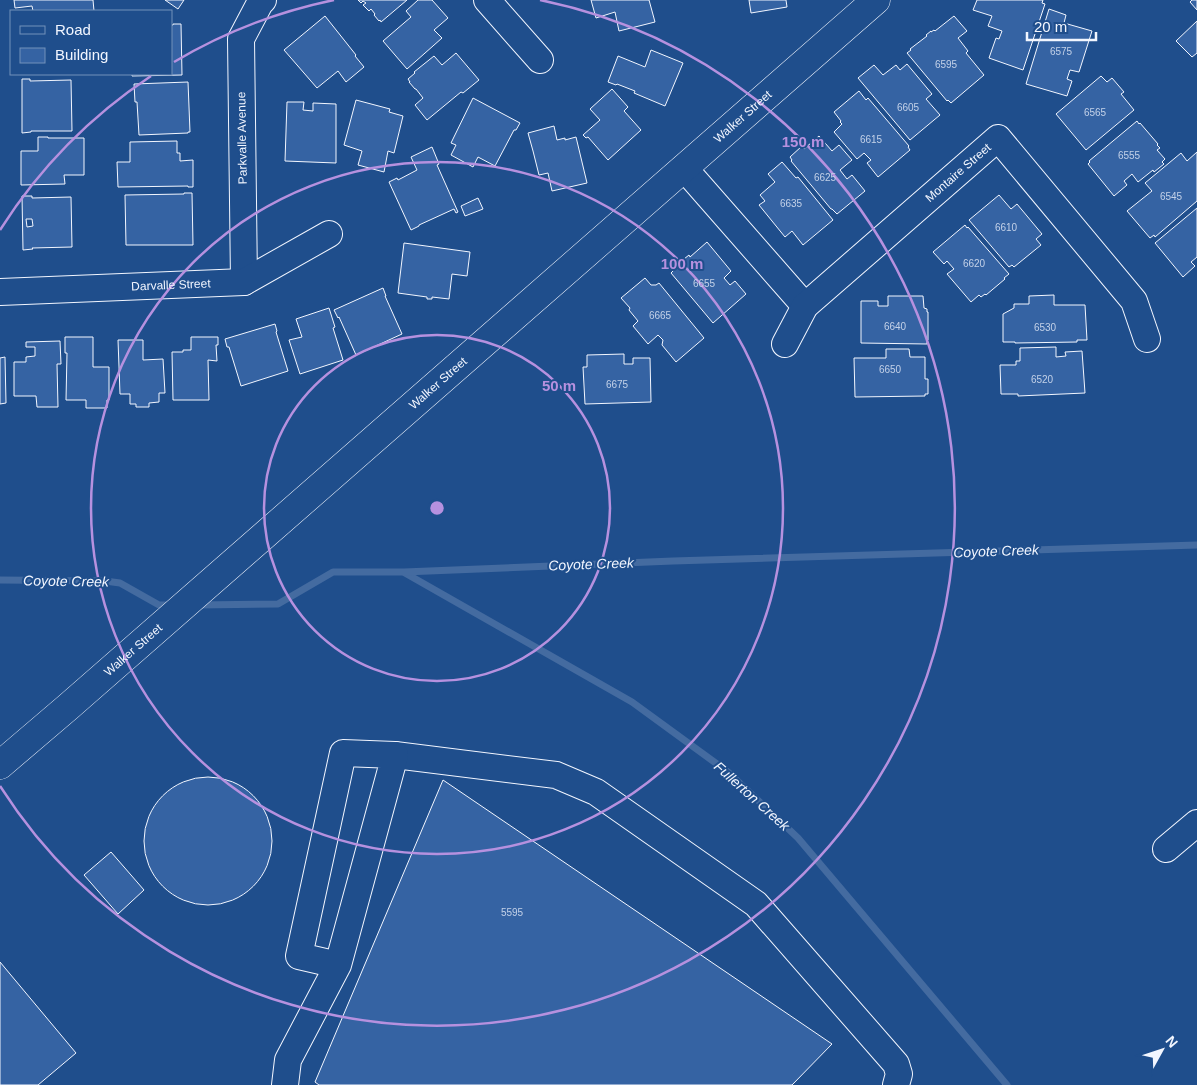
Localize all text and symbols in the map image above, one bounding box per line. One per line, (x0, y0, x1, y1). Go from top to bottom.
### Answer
legend (10, 10, 172, 75)
scale bar (1027, 10, 1096, 42)
text: 20 m (1034, 18, 1067, 35)
text: Road (55, 21, 91, 38)
text: Building (55, 46, 108, 63)
house number: 6575 (1050, 46, 1073, 57)
house number: 6595 (935, 59, 958, 70)
street label: Walker Street (711, 87, 775, 146)
street label: Parkvalle Avenue (234, 91, 250, 184)
house number: 6605 (897, 102, 920, 113)
house number: 6565 (1084, 107, 1107, 118)
text: 150 m (782, 133, 824, 150)
house number: 6615 (860, 134, 883, 145)
street label: Montaire Street (923, 140, 994, 205)
house number: 6555 (1118, 150, 1141, 161)
house number: 6625 (814, 172, 837, 183)
house number: 6545 (1160, 191, 1183, 202)
house number: 6635 (780, 198, 803, 209)
house number: 6610 (995, 222, 1018, 233)
text: 100 m (661, 255, 703, 272)
house number: 6620 (963, 258, 986, 269)
street label: Darvalle Street (131, 276, 212, 294)
house number: 6655 (693, 278, 716, 289)
house number: 6665 (649, 310, 672, 321)
house number: 6640 (884, 321, 907, 332)
house number: 6530 (1034, 322, 1057, 333)
street label: Walker Street (406, 354, 470, 412)
house number: 6650 (879, 364, 902, 375)
house number: 6520 (1031, 374, 1054, 385)
text: 50 m (542, 377, 576, 394)
house number: 6675 (606, 379, 629, 390)
centre of rings (428, 499, 446, 517)
water label: Coyote Creek (953, 541, 1040, 560)
water label: Coyote Creek (548, 554, 635, 573)
water label: Coyote Creek (23, 572, 110, 590)
street label: Walker Street (101, 620, 166, 679)
water label: Fullerton Creek (711, 758, 794, 835)
house number: 5595 (501, 907, 524, 918)
north arrow (1137, 1025, 1187, 1075)
text: N (1163, 1033, 1181, 1051)

